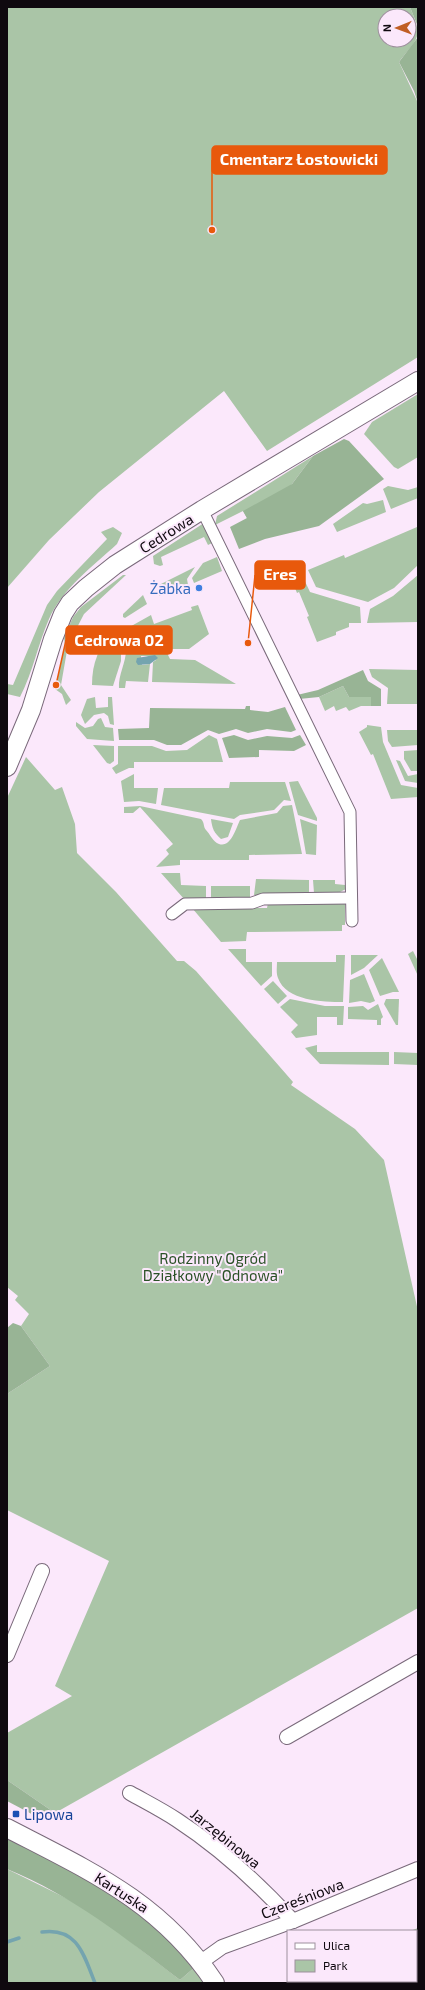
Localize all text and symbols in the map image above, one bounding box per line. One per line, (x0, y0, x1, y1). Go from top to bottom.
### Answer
north arrow (377, 8, 417, 48)
text: N (380, 24, 393, 32)
callout: Cmentarz Łostowicki (212, 146, 387, 174)
text: Cmentarz Łostowicki (220, 149, 378, 168)
street label: Cedrowa (136, 509, 196, 557)
callout: Eres (255, 561, 305, 589)
text: Eres (263, 564, 297, 583)
place label: Żabka (150, 579, 191, 597)
marker: Żabka (194, 583, 204, 593)
callout: Cedrowa 02 (66, 626, 172, 654)
text: Cedrowa 02 (74, 630, 164, 649)
park label: Rodzinny Ogród Działkowy "Odnowa" (143, 1249, 283, 1284)
street label: Jarzębinowa (187, 1804, 265, 1872)
place label: Lipowa (24, 1805, 73, 1823)
marker: Lipowa (11, 1809, 21, 1819)
street label: Kartuska (92, 1868, 152, 1916)
street label: Czereśniowa (258, 1874, 346, 1922)
legend (287, 1930, 417, 1982)
text: Ulica (323, 1938, 350, 1952)
text: Park (323, 1958, 348, 1972)

